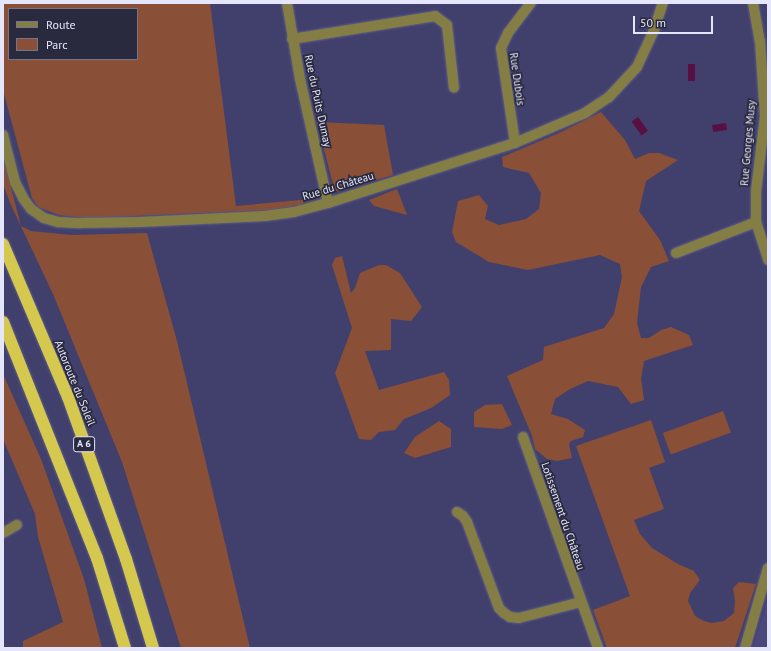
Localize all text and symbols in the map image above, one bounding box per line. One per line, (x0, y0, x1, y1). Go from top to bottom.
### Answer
legend (8, 8, 138, 60)
scale bar (635, 8, 715, 34)
text: 50 m (640, 15, 666, 30)
text: Route (46, 17, 76, 32)
text: Parc (46, 37, 68, 52)
street label: Rue Dubois (507, 52, 527, 106)
street label: Rue du Puits Dumay (302, 54, 334, 148)
street label: Rue Georges Musy (738, 100, 758, 186)
street label: Rue du Château (301, 169, 375, 203)
street label: Autoroute du Soleil (52, 338, 98, 428)
road number: A 6 (72, 436, 96, 452)
street label: Lotissement du Château (538, 461, 588, 571)

